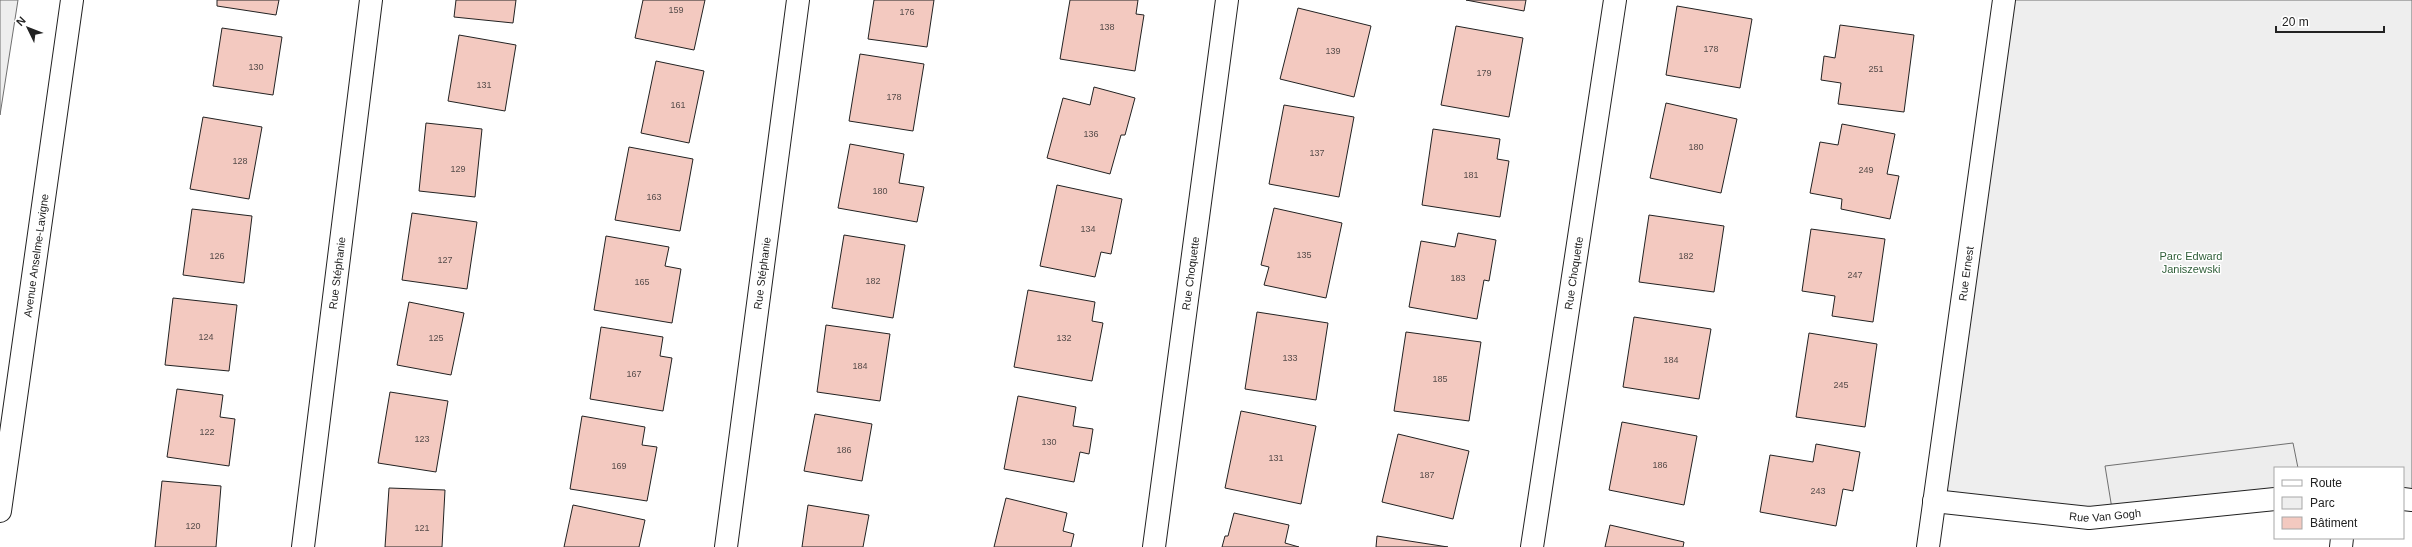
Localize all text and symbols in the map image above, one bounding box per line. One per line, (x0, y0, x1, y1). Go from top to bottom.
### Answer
house number: 159 (668, 5, 684, 15)
house number: 176 (899, 7, 915, 17)
north arrow (8, 8, 48, 48)
scale bar (2276, 8, 2384, 34)
text: N (14, 14, 28, 28)
text: 20 m (2282, 15, 2309, 29)
house number: 138 (1099, 22, 1115, 32)
house number: 178 (1703, 44, 1719, 54)
house number: 139 (1325, 46, 1341, 56)
house number: 130 (248, 62, 264, 72)
house number: 251 (1868, 64, 1884, 74)
house number: 179 (1476, 68, 1492, 78)
house number: 131 (476, 80, 492, 90)
house number: 178 (886, 92, 902, 102)
house number: 161 (670, 100, 686, 110)
house number: 136 (1083, 129, 1099, 139)
house number: 180 (1688, 142, 1704, 152)
house number: 137 (1309, 148, 1325, 158)
house number: 128 (232, 156, 248, 166)
house number: 129 (450, 164, 466, 174)
house number: 249 (1858, 165, 1874, 175)
house number: 181 (1463, 170, 1479, 180)
house number: 180 (872, 186, 888, 196)
house number: 163 (646, 192, 662, 202)
street label: Avenue Anselme-Lavigne (21, 193, 51, 318)
house number: 134 (1080, 224, 1096, 234)
street label: Rue Stéphanie (327, 236, 347, 310)
street label: Rue Stéphanie (751, 236, 773, 310)
street label: Rue Choquette (1180, 236, 1201, 311)
street label: Rue Choquette (1562, 236, 1585, 311)
street label: Rue Ernest (1956, 246, 1976, 302)
house number: 135 (1296, 250, 1312, 260)
park label: Parc Edward Janiszewski (2160, 250, 2222, 275)
house number: 126 (209, 251, 225, 261)
house number: 182 (1678, 251, 1694, 261)
house number: 127 (437, 255, 453, 265)
house number: 247 (1847, 270, 1863, 280)
house number: 183 (1450, 273, 1466, 283)
house number: 182 (865, 276, 881, 286)
house number: 165 (634, 277, 650, 287)
house number: 124 (198, 332, 214, 342)
house number: 125 (428, 333, 444, 343)
house number: 132 (1056, 333, 1072, 343)
house number: 133 (1282, 353, 1298, 363)
house number: 184 (1663, 355, 1679, 365)
house number: 184 (852, 361, 868, 371)
house number: 167 (626, 369, 642, 379)
house number: 185 (1432, 374, 1448, 384)
house number: 245 (1833, 380, 1849, 390)
house number: 122 (199, 427, 215, 437)
house number: 123 (414, 434, 430, 444)
house number: 130 (1041, 437, 1057, 447)
house number: 186 (836, 445, 852, 455)
house number: 131 (1268, 453, 1284, 463)
house number: 186 (1652, 460, 1668, 470)
house number: 169 (611, 461, 627, 471)
legend (2274, 467, 2404, 539)
house number: 187 (1419, 470, 1435, 480)
text: Route (2310, 476, 2342, 490)
house number: 243 (1810, 486, 1826, 496)
text: Parc (2310, 496, 2335, 510)
street label: Rue Van Gogh (2069, 507, 2141, 524)
text: Bâtiment (2310, 516, 2358, 530)
house number: 120 (185, 521, 201, 531)
house number: 121 (414, 523, 430, 533)

